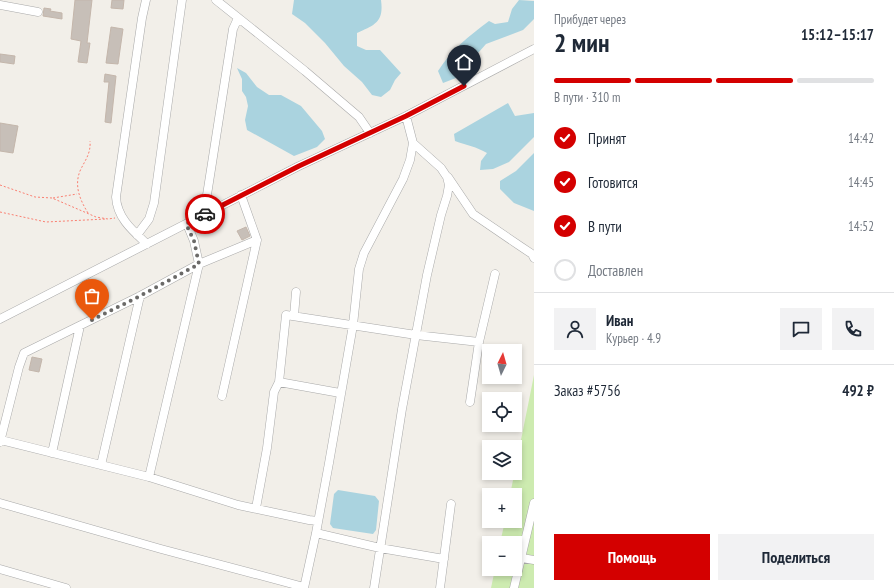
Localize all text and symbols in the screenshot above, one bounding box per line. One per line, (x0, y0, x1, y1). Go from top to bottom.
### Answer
text: Прибудет через (554, 11, 626, 28)
text: 15:12–15:17 (801, 25, 874, 44)
text: 2 мин (554, 26, 609, 59)
pin (447, 45, 481, 86)
icon: home (453, 51, 475, 73)
text: В пути · 310 m (554, 89, 620, 106)
icon: check (554, 127, 576, 149)
text: Принят (588, 129, 626, 148)
text: 14:42 (848, 130, 874, 147)
icon: check (554, 171, 576, 193)
text: Готовится (588, 173, 638, 192)
text: 14:45 (848, 174, 874, 191)
courier (185, 194, 225, 234)
icon: car (194, 203, 216, 225)
icon: check (554, 215, 576, 237)
text: В пути (588, 217, 622, 236)
text: 14:52 (848, 218, 874, 235)
text: Доставлен (588, 261, 643, 280)
pin (75, 279, 109, 320)
icon: bag (81, 285, 103, 307)
button: person (554, 308, 596, 350)
button: chat (780, 308, 822, 350)
button: phone (832, 308, 874, 350)
text: Иван (606, 311, 633, 330)
text: Курьер · 4.9 (606, 330, 661, 347)
north arrow (482, 344, 522, 384)
map controls (482, 344, 522, 576)
text: Заказ #5756 (554, 381, 621, 400)
text: 492 ₽ (842, 381, 874, 400)
button: locate (482, 392, 522, 432)
button: layers (482, 440, 522, 480)
button: + (482, 488, 522, 528)
button: Помощь (554, 534, 710, 580)
button: Поделиться (718, 534, 874, 580)
button: − (482, 536, 522, 576)

